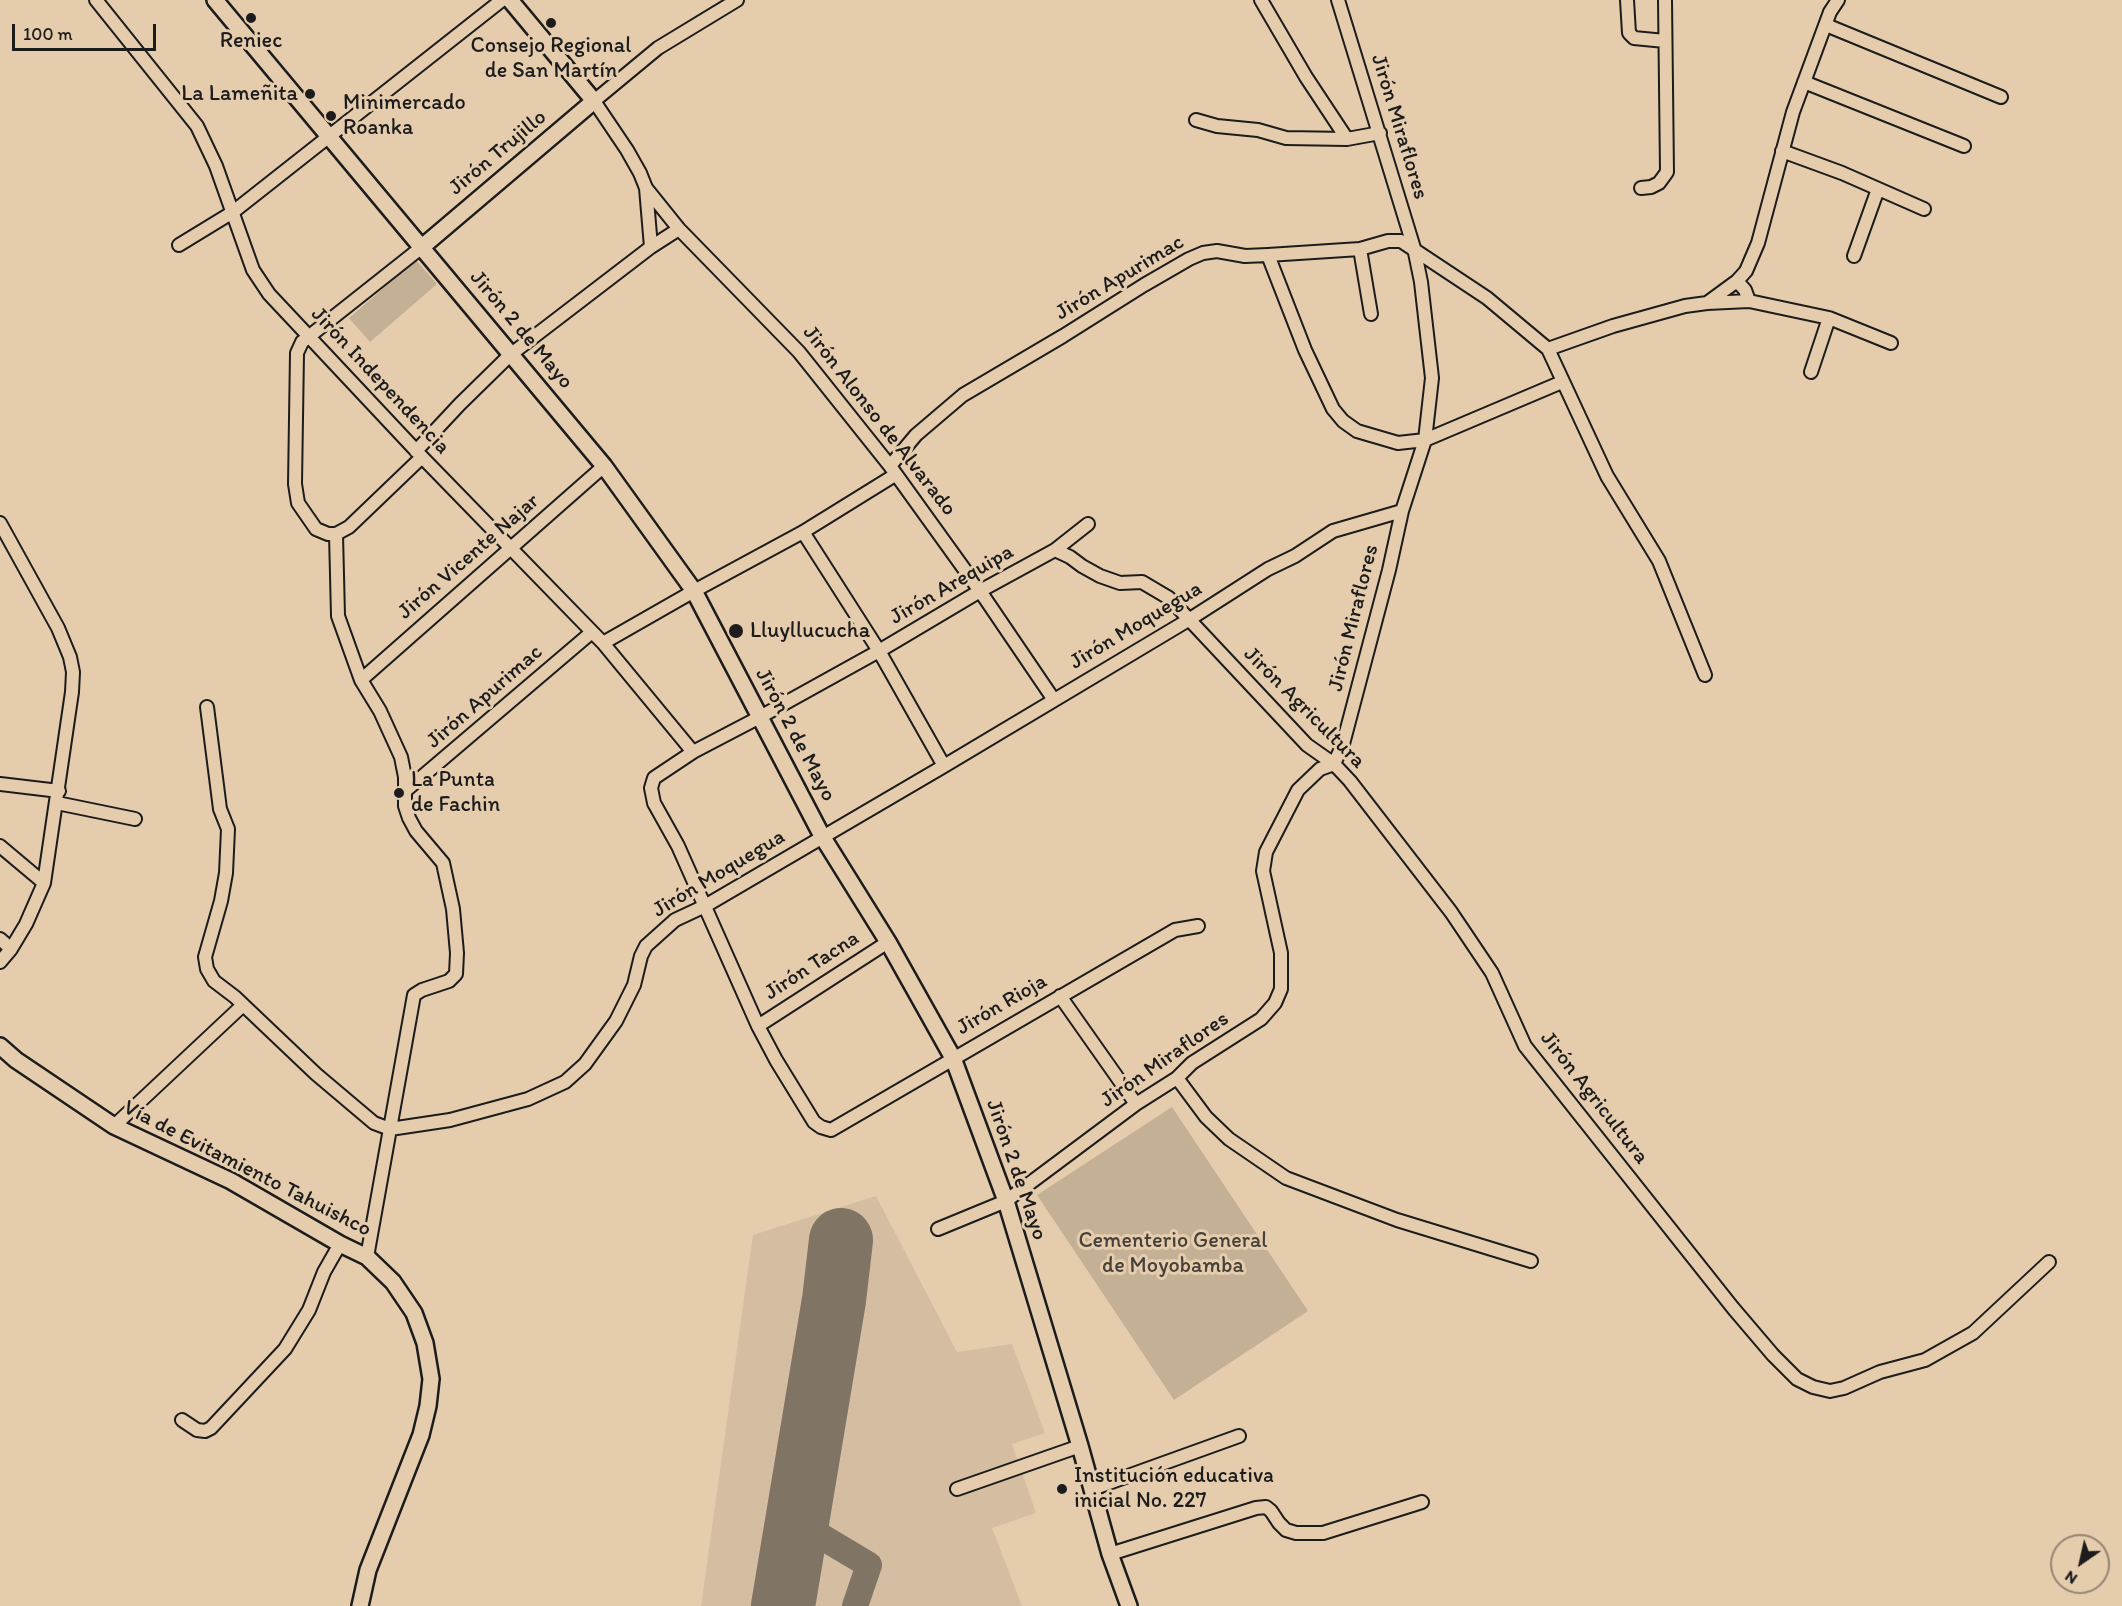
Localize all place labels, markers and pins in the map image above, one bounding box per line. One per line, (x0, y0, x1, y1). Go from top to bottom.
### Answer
marker: Reniec (244, 11, 258, 25)
marker: Consejo Regional de San Martín (544, 16, 558, 30)
place label: Reniec (220, 28, 282, 54)
place label: Consejo Regional de San Martín (471, 33, 631, 84)
place label: La Lameñita (181, 81, 298, 107)
marker: La Lameñita (303, 87, 317, 101)
place label: Minimercado Roanka (343, 90, 466, 142)
marker: Minimercado Roanka (324, 109, 338, 123)
place label: Lluyllucucha (750, 618, 870, 644)
marker: Lluyllucucha (727, 622, 745, 640)
place label: La Punta de Fachin (411, 767, 500, 818)
marker: La Punta de Fachin (392, 786, 406, 800)
place label: Institución educativa inicial No. 227 (1074, 1463, 1274, 1514)
marker: Institución educativa inicial No. 227 (1055, 1482, 1069, 1496)

